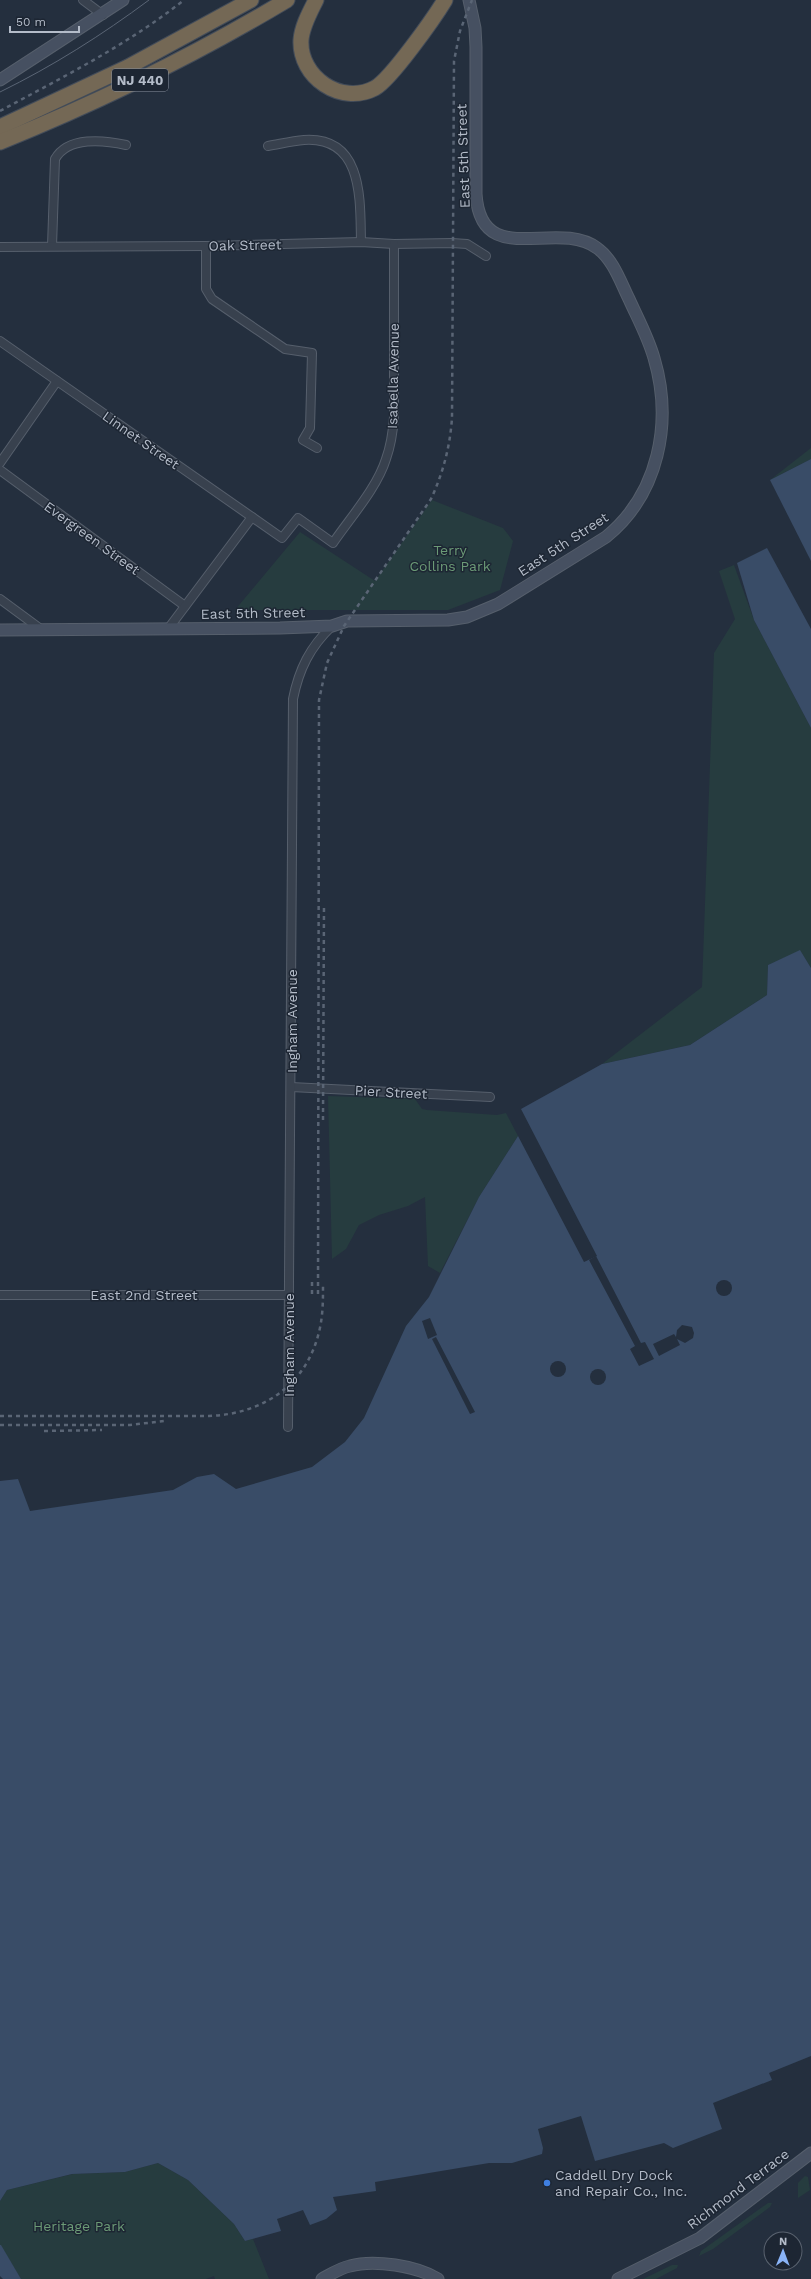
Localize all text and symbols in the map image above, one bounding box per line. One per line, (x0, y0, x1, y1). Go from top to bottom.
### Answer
scale bar (10, 8, 79, 34)
text: 50 m (16, 15, 46, 29)
road number: NJ 440 (112, 69, 168, 91)
street label: East 5th Street (453, 103, 473, 208)
street label: Oak Street (208, 236, 282, 254)
street label: Isabella Avenue (384, 323, 402, 429)
street label: Linnet Street (100, 408, 183, 472)
street label: Evergreen Street (41, 498, 143, 578)
street label: East 5th Street (515, 509, 611, 579)
park label: Terry Collins Park (409, 542, 491, 574)
street label: East 5th Street (201, 604, 305, 622)
street label: Ingham Avenue (284, 969, 300, 1073)
street label: Pier Street (354, 1082, 428, 1102)
street label: East 2nd Street (90, 1287, 198, 1303)
street label: Ingham Avenue (281, 1293, 297, 1397)
street label: Richmond Terrace (684, 2146, 792, 2232)
place label: Caddell Dry Dock and Repair Co., Inc. (555, 2167, 687, 2199)
marker: Caddell Dry Dock and Repair Co., Inc. (542, 2178, 552, 2188)
park label: Heritage Park (33, 2218, 125, 2234)
north arrow (763, 2231, 803, 2271)
text: N (779, 2235, 787, 2248)

